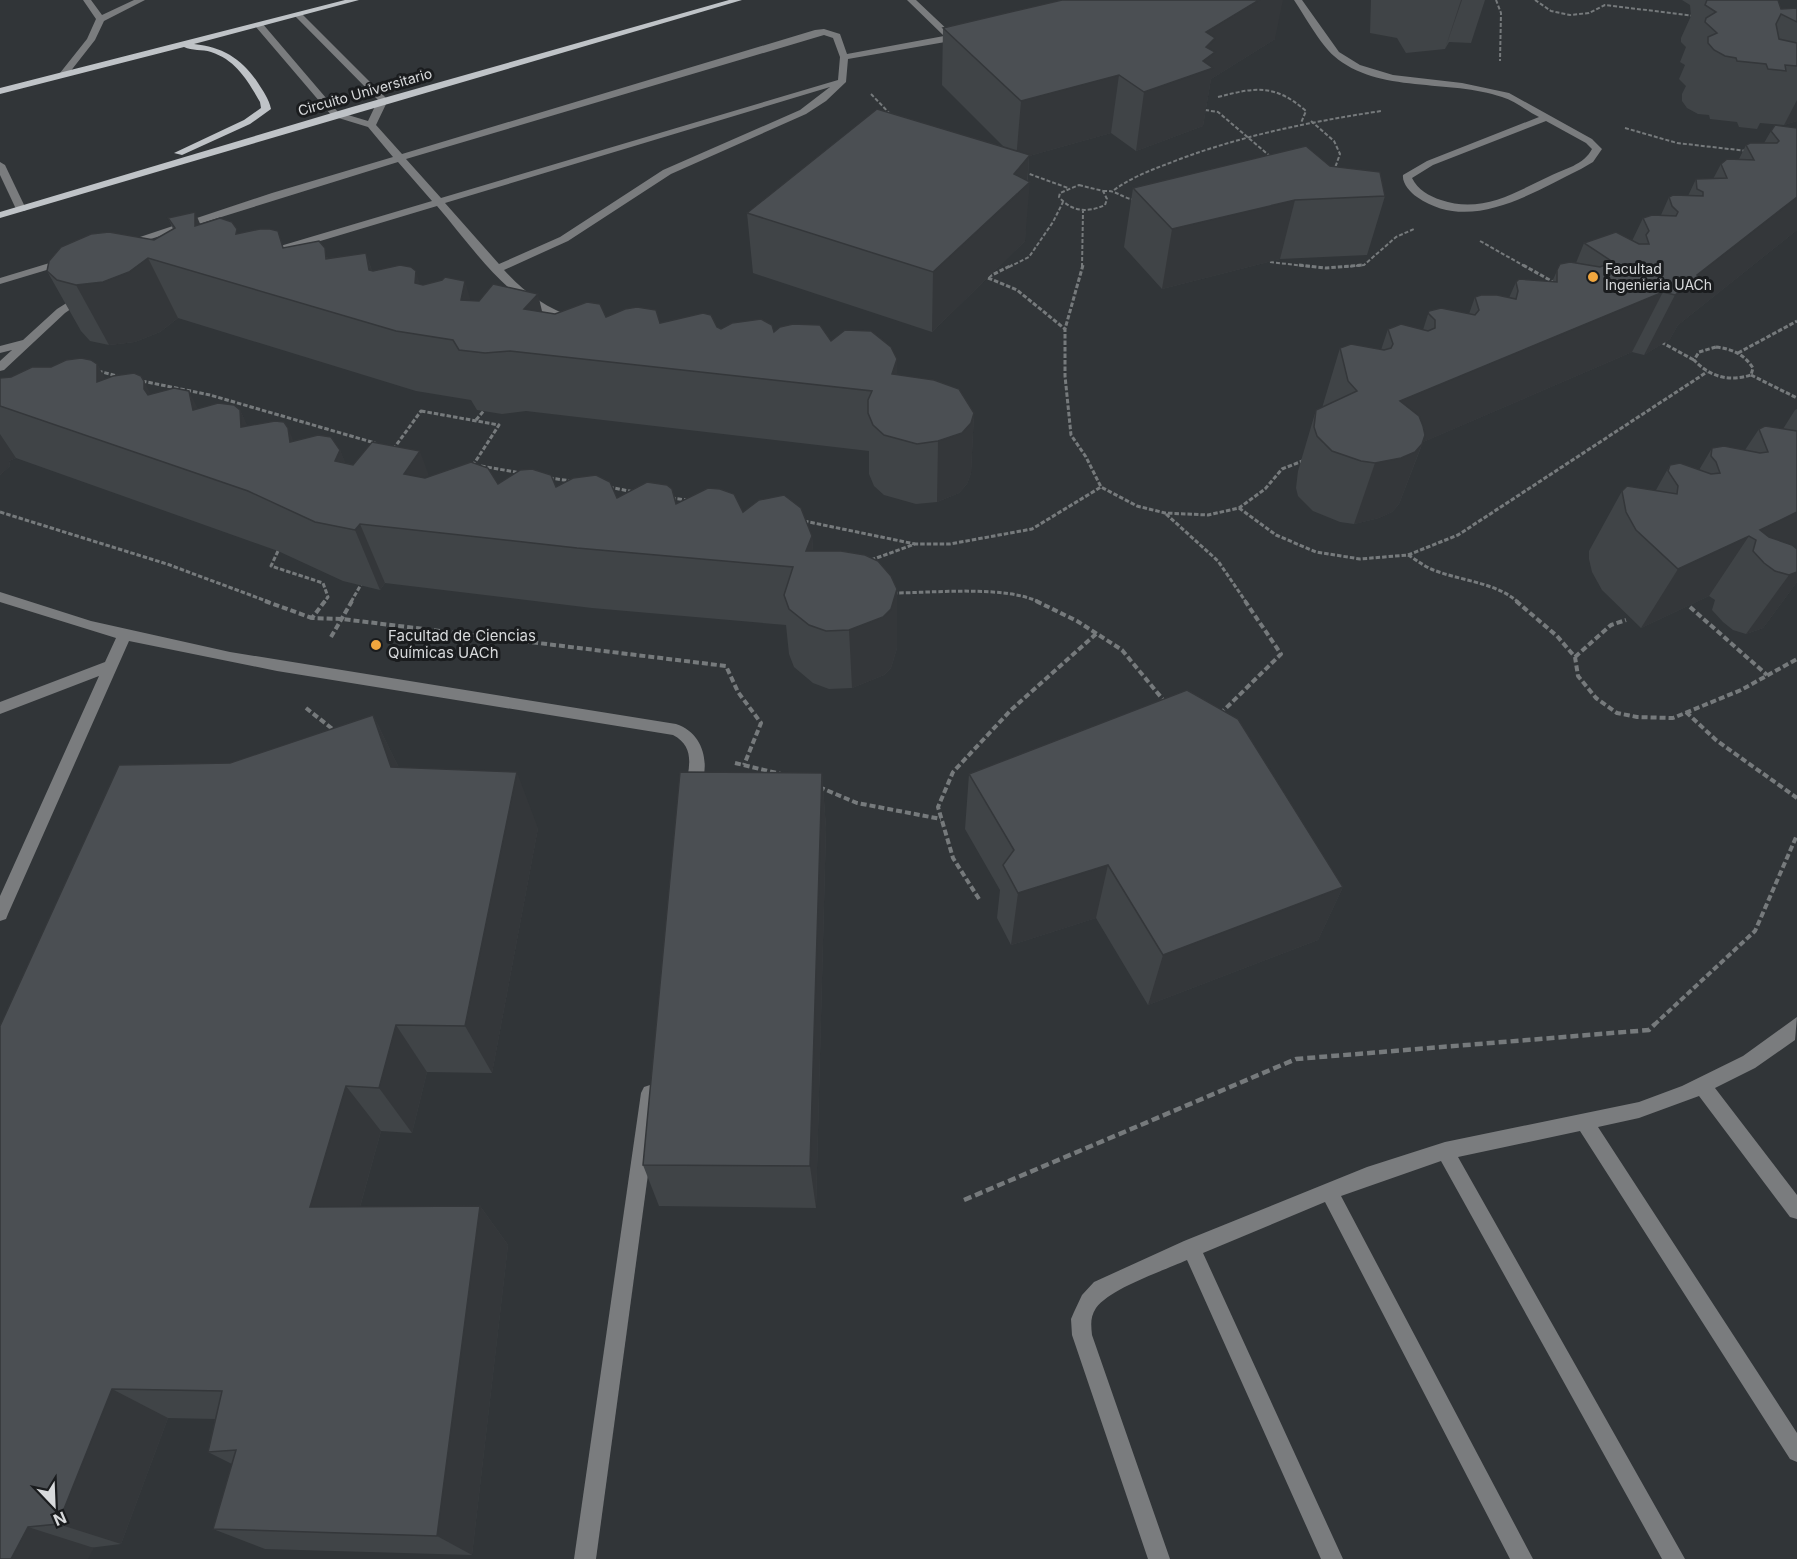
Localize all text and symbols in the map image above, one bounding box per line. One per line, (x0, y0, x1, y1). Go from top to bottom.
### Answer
street label: Circuito Universitario (296, 64, 434, 119)
place label: Facultad Ingenieria UACh (1605, 260, 1712, 293)
marker: Facultad Ingenieria UACh (1586, 270, 1600, 284)
place label: Facultad de Ciencias Químicas UACh (388, 626, 536, 662)
marker: Facultad de Ciencias Químicas UACh (369, 638, 383, 652)
north arrow (24, 1475, 84, 1535)
text: N (50, 1507, 69, 1530)

